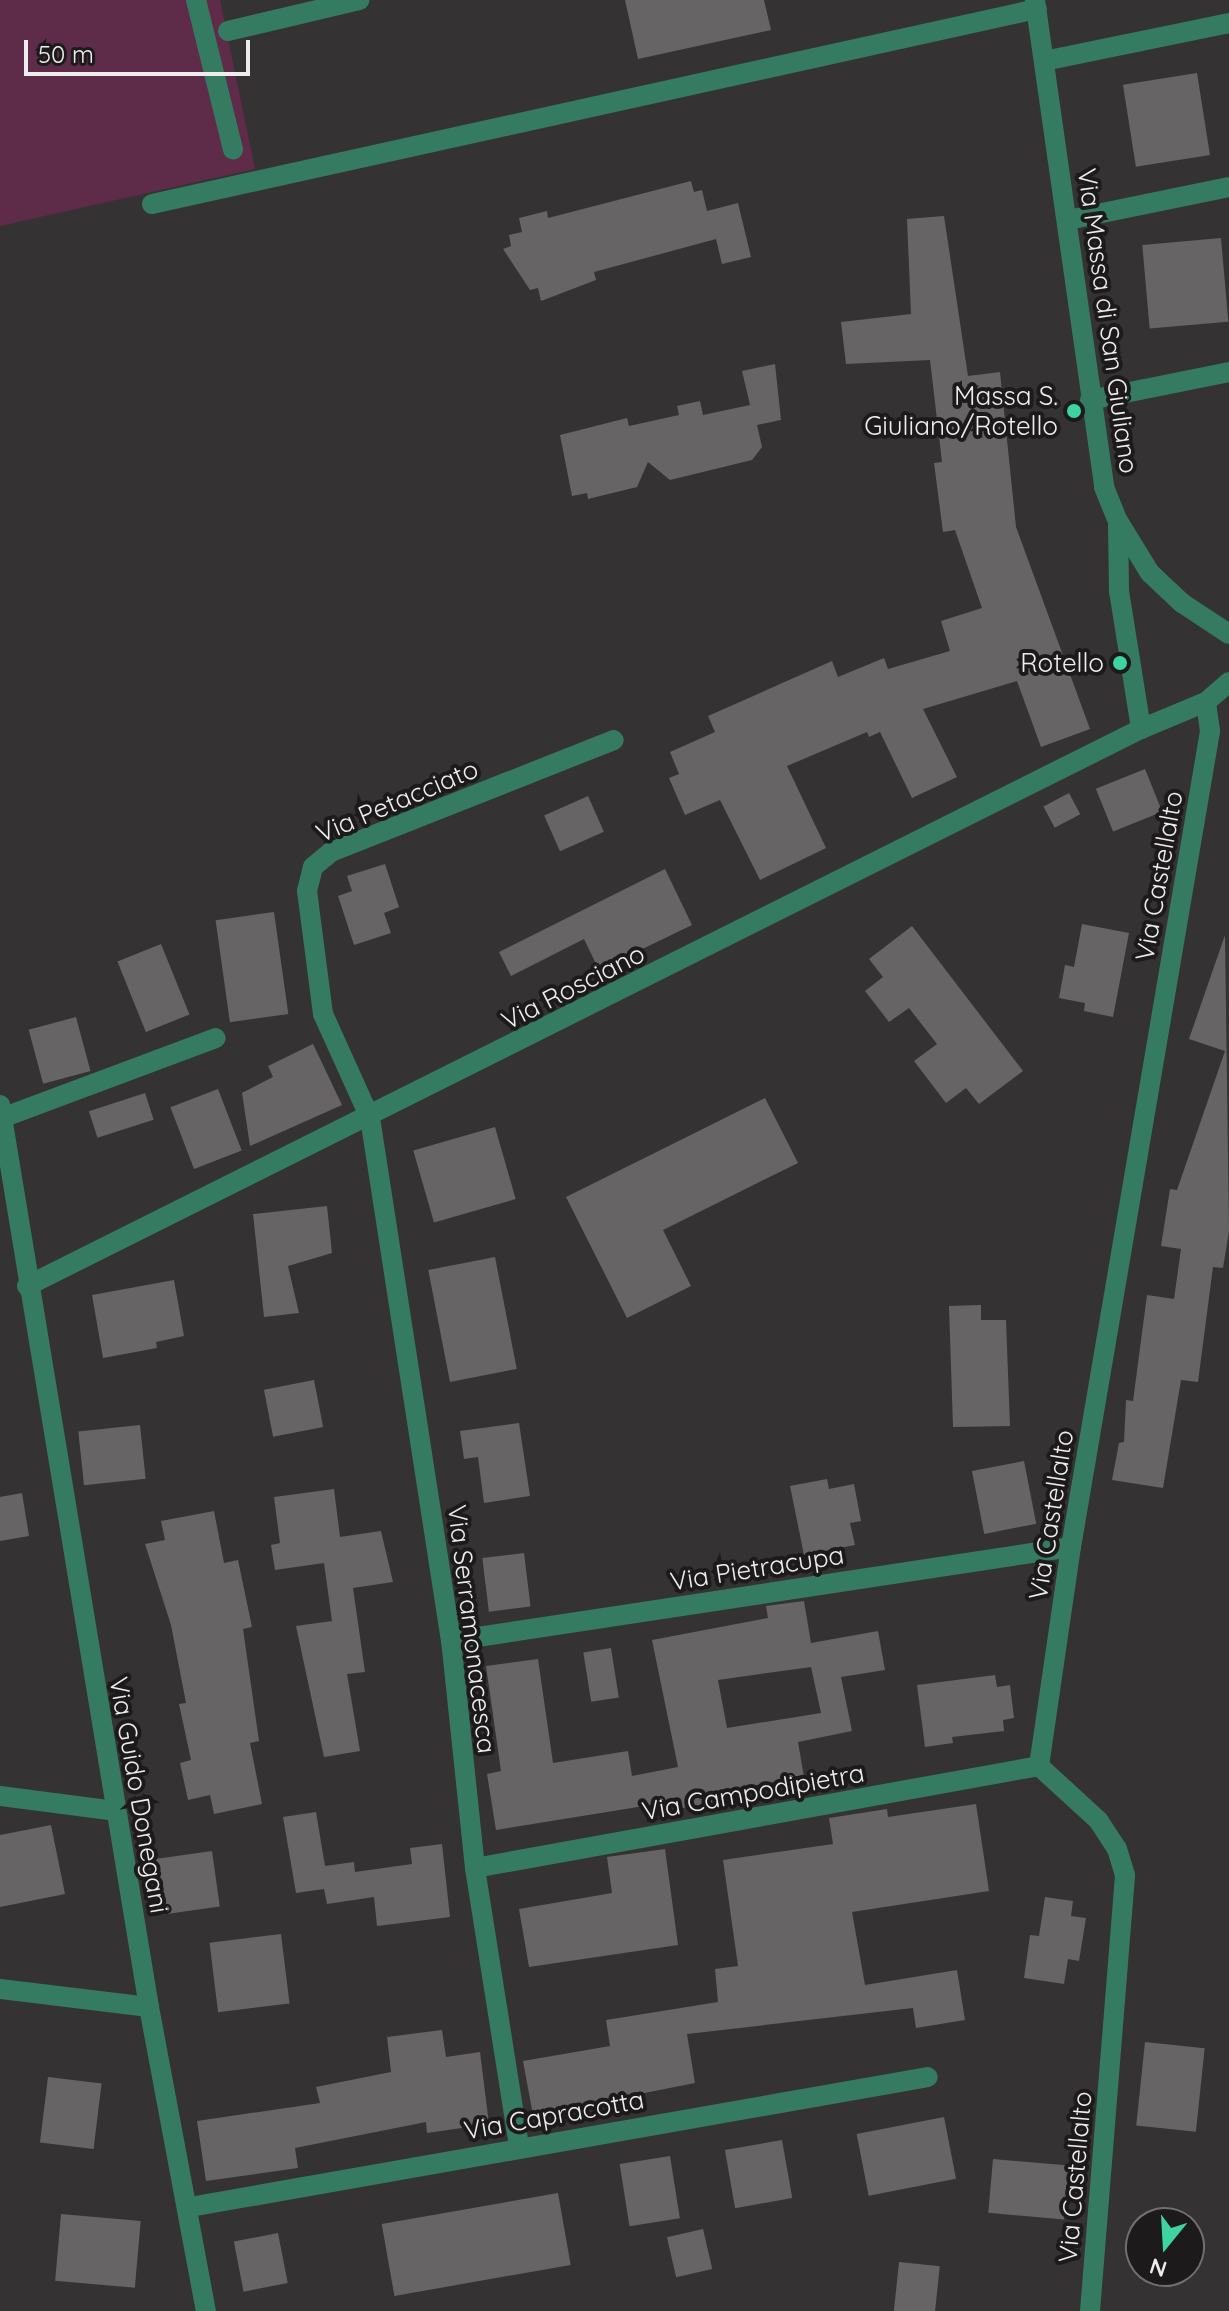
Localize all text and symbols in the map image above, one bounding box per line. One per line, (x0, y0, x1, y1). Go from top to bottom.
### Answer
scale bar (28, 24, 254, 74)
text: 50 m (38, 39, 94, 69)
street label: Via Massa di San Giuliano (1071, 166, 1145, 476)
place label: Massa S. Giuliano/Rotello (864, 380, 1058, 442)
marker: Massa S. Giuliano/Rotello (1065, 402, 1083, 420)
place label: Rotello (1020, 647, 1104, 679)
marker: Rotello (1111, 654, 1129, 672)
street label: Via Petacciato (311, 753, 483, 849)
street label: Via Castellalto (1129, 789, 1189, 963)
street label: Via Rosciano (496, 938, 650, 1036)
street label: Via Castellalto (1022, 1428, 1080, 1602)
street label: Via Serramonacesca (441, 1503, 503, 1755)
street label: Via Pietracupa (668, 1539, 846, 1597)
street label: Via Guido Donegani (103, 1674, 175, 1916)
street label: Via Campodipietra (639, 1757, 867, 1827)
street label: Via Capracotta (462, 2084, 646, 2146)
street label: Via Castellalto (1052, 2090, 1098, 2264)
north arrow (1125, 2207, 1205, 2287)
text: N (1146, 2252, 1170, 2284)

